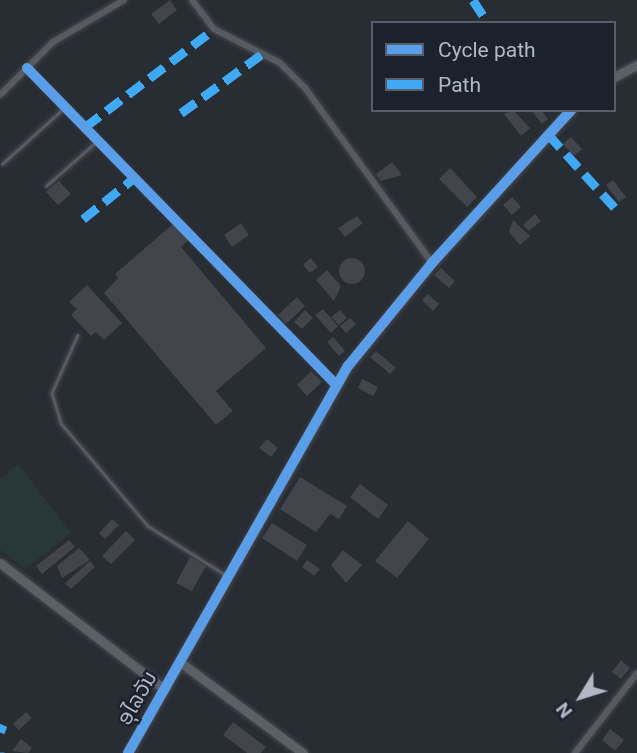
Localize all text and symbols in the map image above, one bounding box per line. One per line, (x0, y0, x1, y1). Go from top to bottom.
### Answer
legend (371, 21, 616, 112)
text: Cycle path (438, 38, 536, 62)
text: Path (438, 73, 481, 97)
north arrow (546, 662, 616, 732)
street label: ອຸໄລວັນ (112, 667, 162, 729)
text: N (551, 698, 577, 723)

